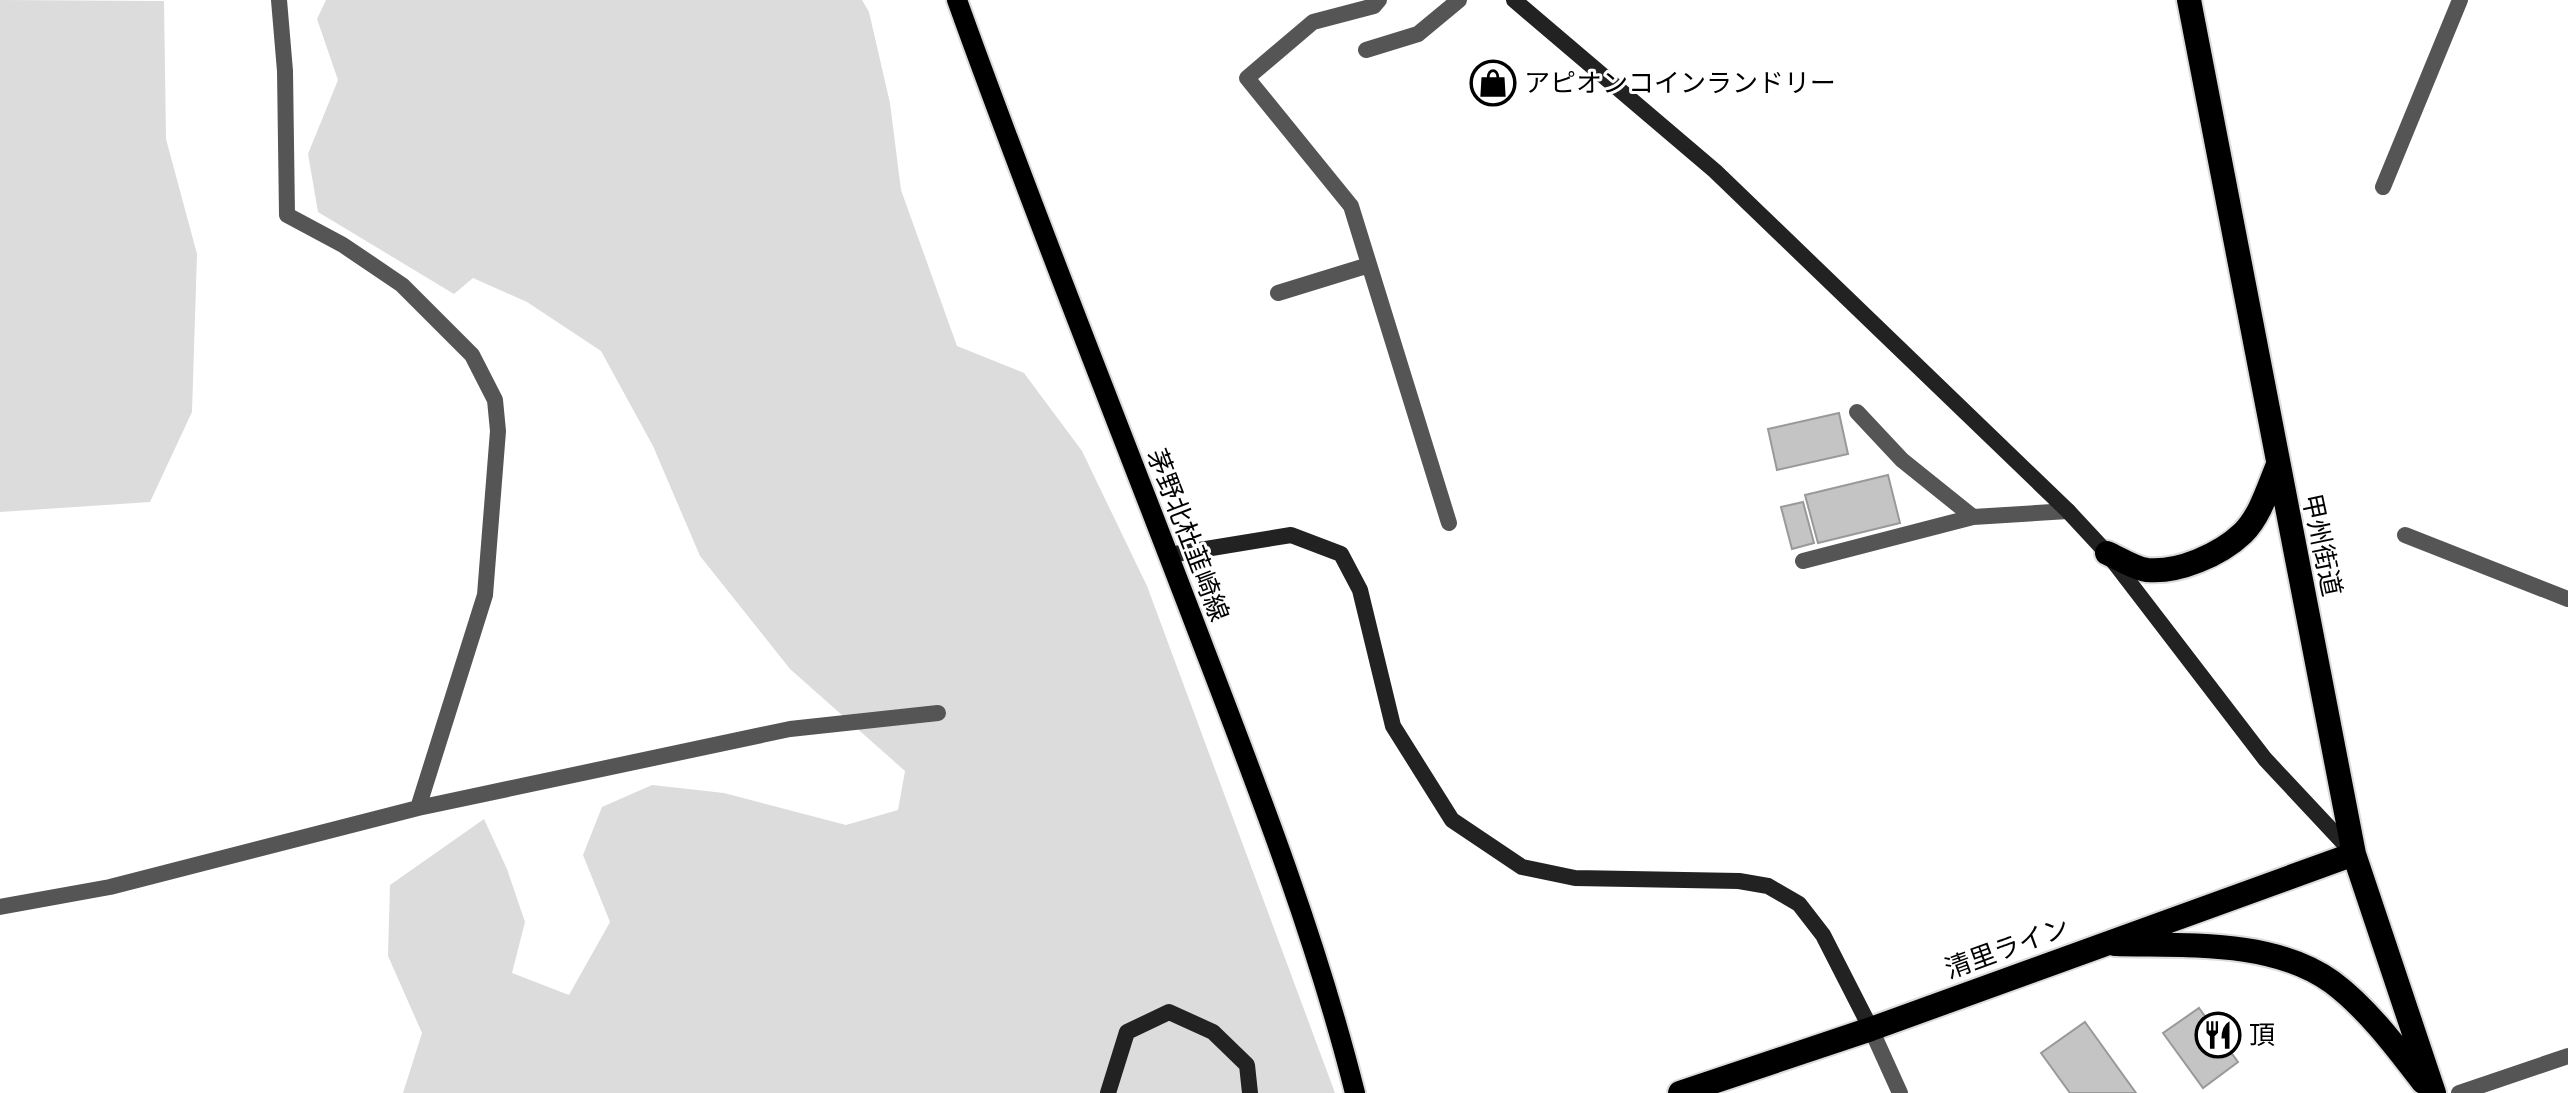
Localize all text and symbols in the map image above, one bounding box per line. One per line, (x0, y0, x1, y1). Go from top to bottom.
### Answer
shop icon: アピオンコインランドリー (1469, 59, 1517, 107)
place label: アピオンコインランドリー (1524, 69, 1836, 100)
street label: 茅野北杜韮崎線 (1140, 445, 1234, 626)
street label: 甲州街道 (2295, 491, 2347, 599)
street label: 清里ライン (1941, 913, 2074, 986)
restaurant icon: 頂 (2194, 1011, 2242, 1059)
place label: 頂 (2249, 1021, 2275, 1052)

